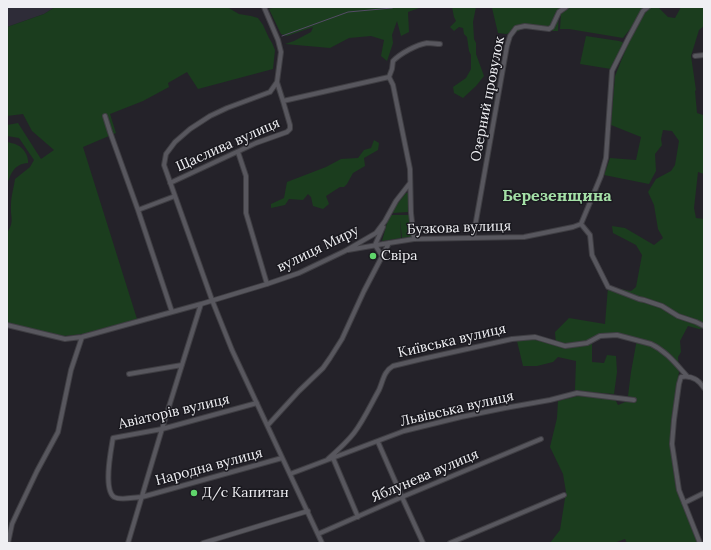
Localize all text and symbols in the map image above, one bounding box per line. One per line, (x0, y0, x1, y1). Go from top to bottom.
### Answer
street label: Озерний провулок (468, 35, 508, 163)
street label: Щаслива вулиця (173, 115, 283, 175)
district label: Березенщина (502, 186, 612, 206)
street label: Бузкова вулиця (407, 218, 511, 238)
street label: вулиця Миру (274, 222, 362, 276)
place label: Свіра (381, 248, 418, 264)
marker: Свіра (368, 251, 378, 261)
street label: Київська вулиця (396, 320, 508, 362)
street label: Львівська вулиця (398, 388, 516, 430)
street label: Авіаторів вулиця (117, 391, 231, 433)
street label: Народна вулиця (153, 445, 265, 489)
street label: Яблунева вулиця (369, 446, 481, 506)
place label: Д/с Капитан (202, 485, 289, 501)
marker: Д/с Капитан (189, 488, 199, 498)

